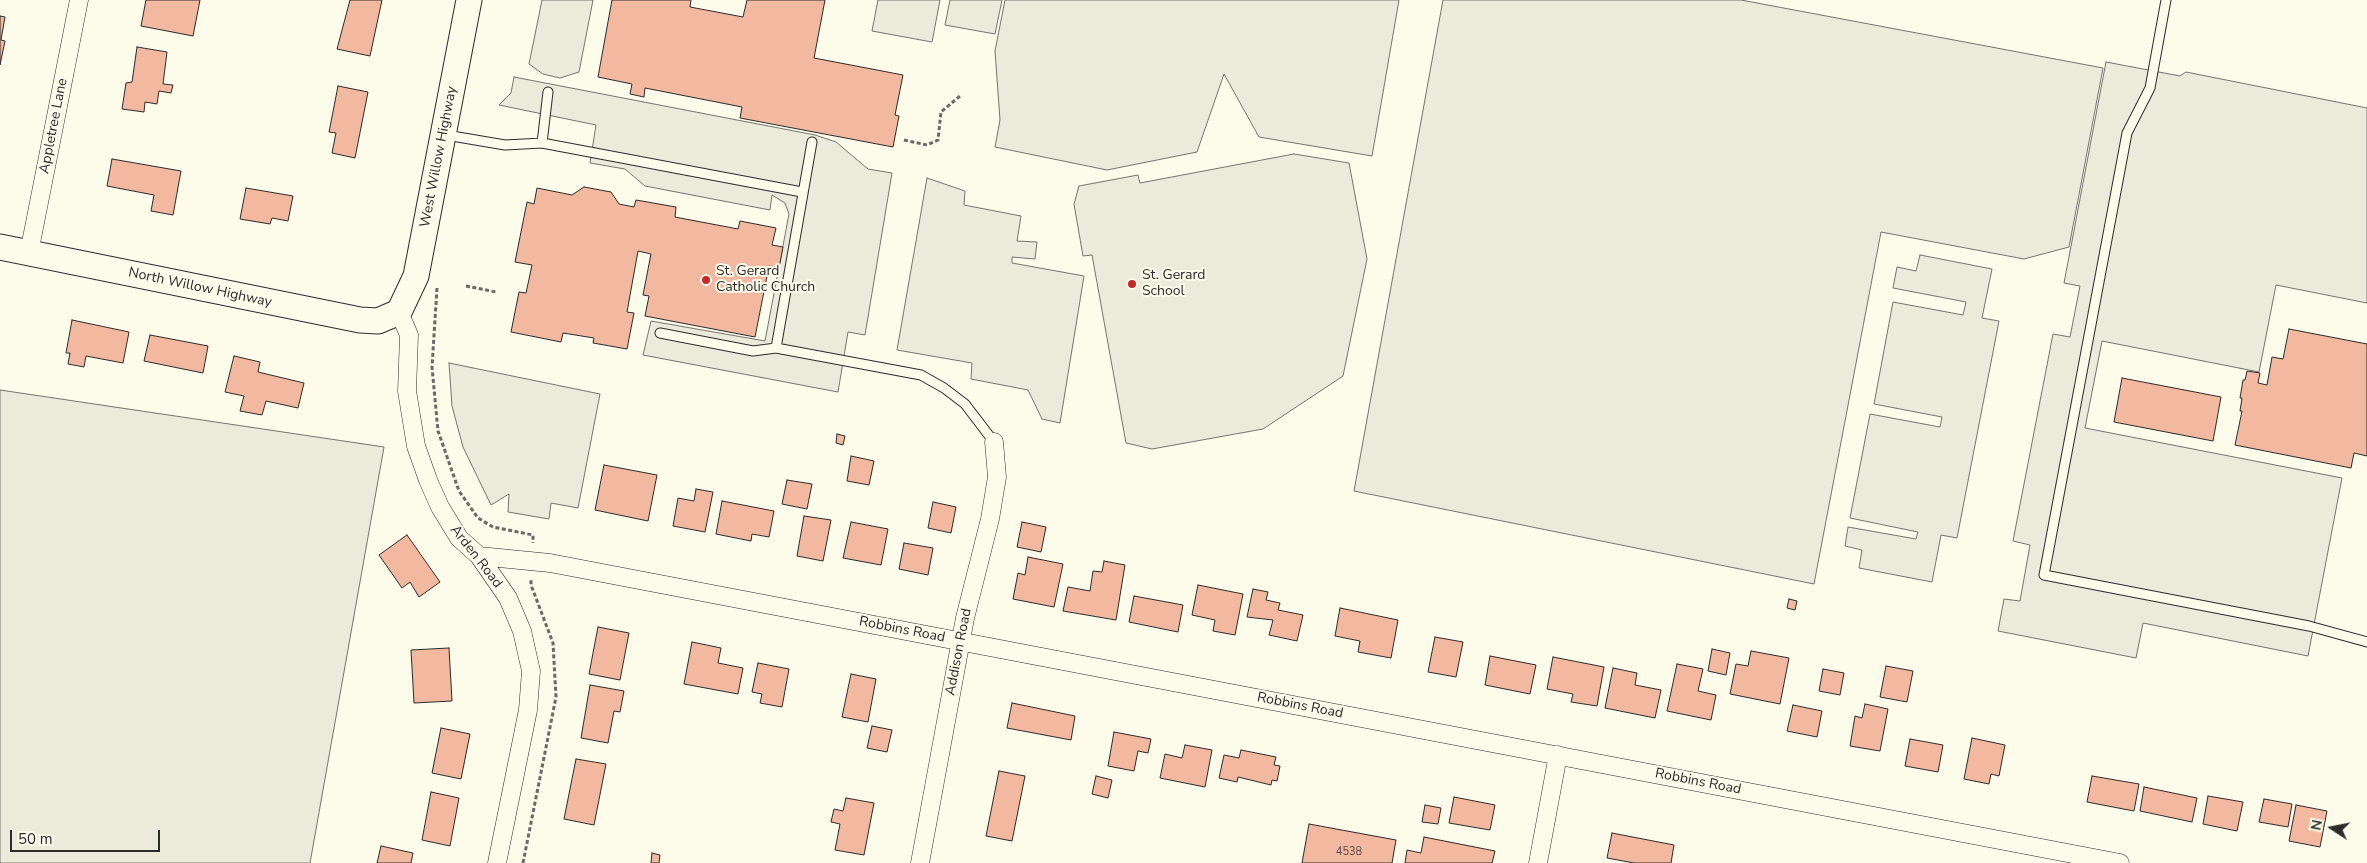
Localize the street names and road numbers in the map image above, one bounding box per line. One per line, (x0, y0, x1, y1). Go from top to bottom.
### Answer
street label: Appletree Lane (37, 77, 71, 175)
street label: West Willow Highway (417, 85, 461, 229)
street label: North Willow Highway (127, 265, 273, 311)
street label: Arden Road (446, 522, 506, 592)
street label: Addison Road (942, 607, 976, 697)
street label: Robbins Road (857, 613, 947, 647)
street label: Robbins Road (1255, 689, 1345, 723)
street label: Robbins Road (1653, 765, 1743, 799)

